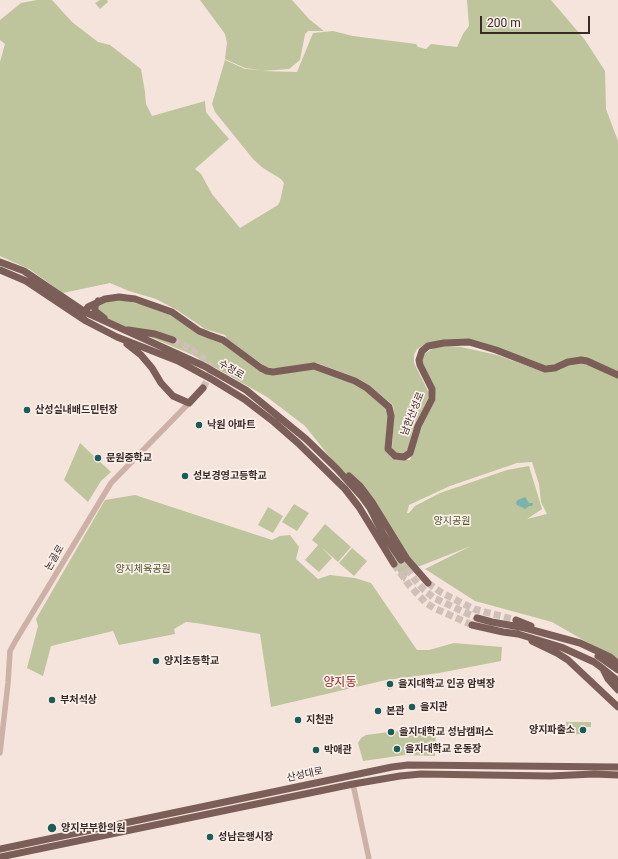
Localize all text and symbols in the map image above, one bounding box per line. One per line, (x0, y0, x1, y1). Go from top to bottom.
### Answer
scale bar (482, 8, 592, 34)
text: 200 m (487, 16, 521, 30)
street label: 수정로 (216, 358, 246, 382)
street label: 남한산성로 (399, 390, 427, 438)
place label: 산성실내배드민턴장 (35, 404, 118, 416)
marker: 산성실내배드민턴장 (22, 405, 32, 415)
place label: 낙원 아파트 (207, 419, 255, 431)
marker: 낙원 아파트 (194, 420, 204, 430)
place label: 문원중학교 (106, 452, 152, 464)
marker: 문원중학교 (93, 453, 103, 463)
place label: 성보경영고등학교 (193, 470, 267, 482)
marker: 성보경영고등학교 (180, 471, 190, 481)
park label: 양지공원 (434, 515, 470, 527)
street label: 논골로 (43, 543, 67, 573)
park label: 양지체육공원 (115, 563, 171, 575)
place label: 양지초등학교 (164, 655, 219, 667)
marker: 양지초등학교 (151, 656, 161, 666)
district label: 양지동 (323, 676, 357, 690)
place label: 을지대학교 인공 암벽장 (398, 678, 495, 690)
marker: 을지대학교 인공 암벽장 (385, 679, 395, 689)
place label: 부처석상 (60, 694, 97, 706)
marker: 부처석상 (47, 695, 57, 705)
place label: 을지관 (420, 701, 448, 713)
marker: 을지관 (407, 702, 417, 712)
place label: 본관 (386, 705, 404, 717)
marker: 본관 (373, 706, 383, 716)
place label: 지천관 (306, 714, 334, 726)
marker: 지천관 (293, 715, 303, 725)
place label: 양지파출소 (529, 724, 575, 736)
marker: 양지파출소 (578, 725, 588, 735)
place label: 을지대학교 성남캠퍼스 (399, 726, 493, 738)
marker: 을지대학교 성남캠퍼스 (386, 727, 396, 737)
place label: 을지대학교 운동장 (405, 743, 481, 755)
place label: 박애관 (324, 744, 352, 756)
marker: 을지대학교 운동장 (392, 744, 402, 754)
marker: 박애관 (311, 745, 321, 755)
street label: 산성대로 (286, 765, 324, 785)
marker: 양지부부한의원 (46, 822, 58, 834)
place label: 양지부부한의원 (61, 822, 125, 834)
place label: 성남은행시장 (218, 831, 273, 843)
marker: 성남은행시장 (205, 832, 215, 842)

